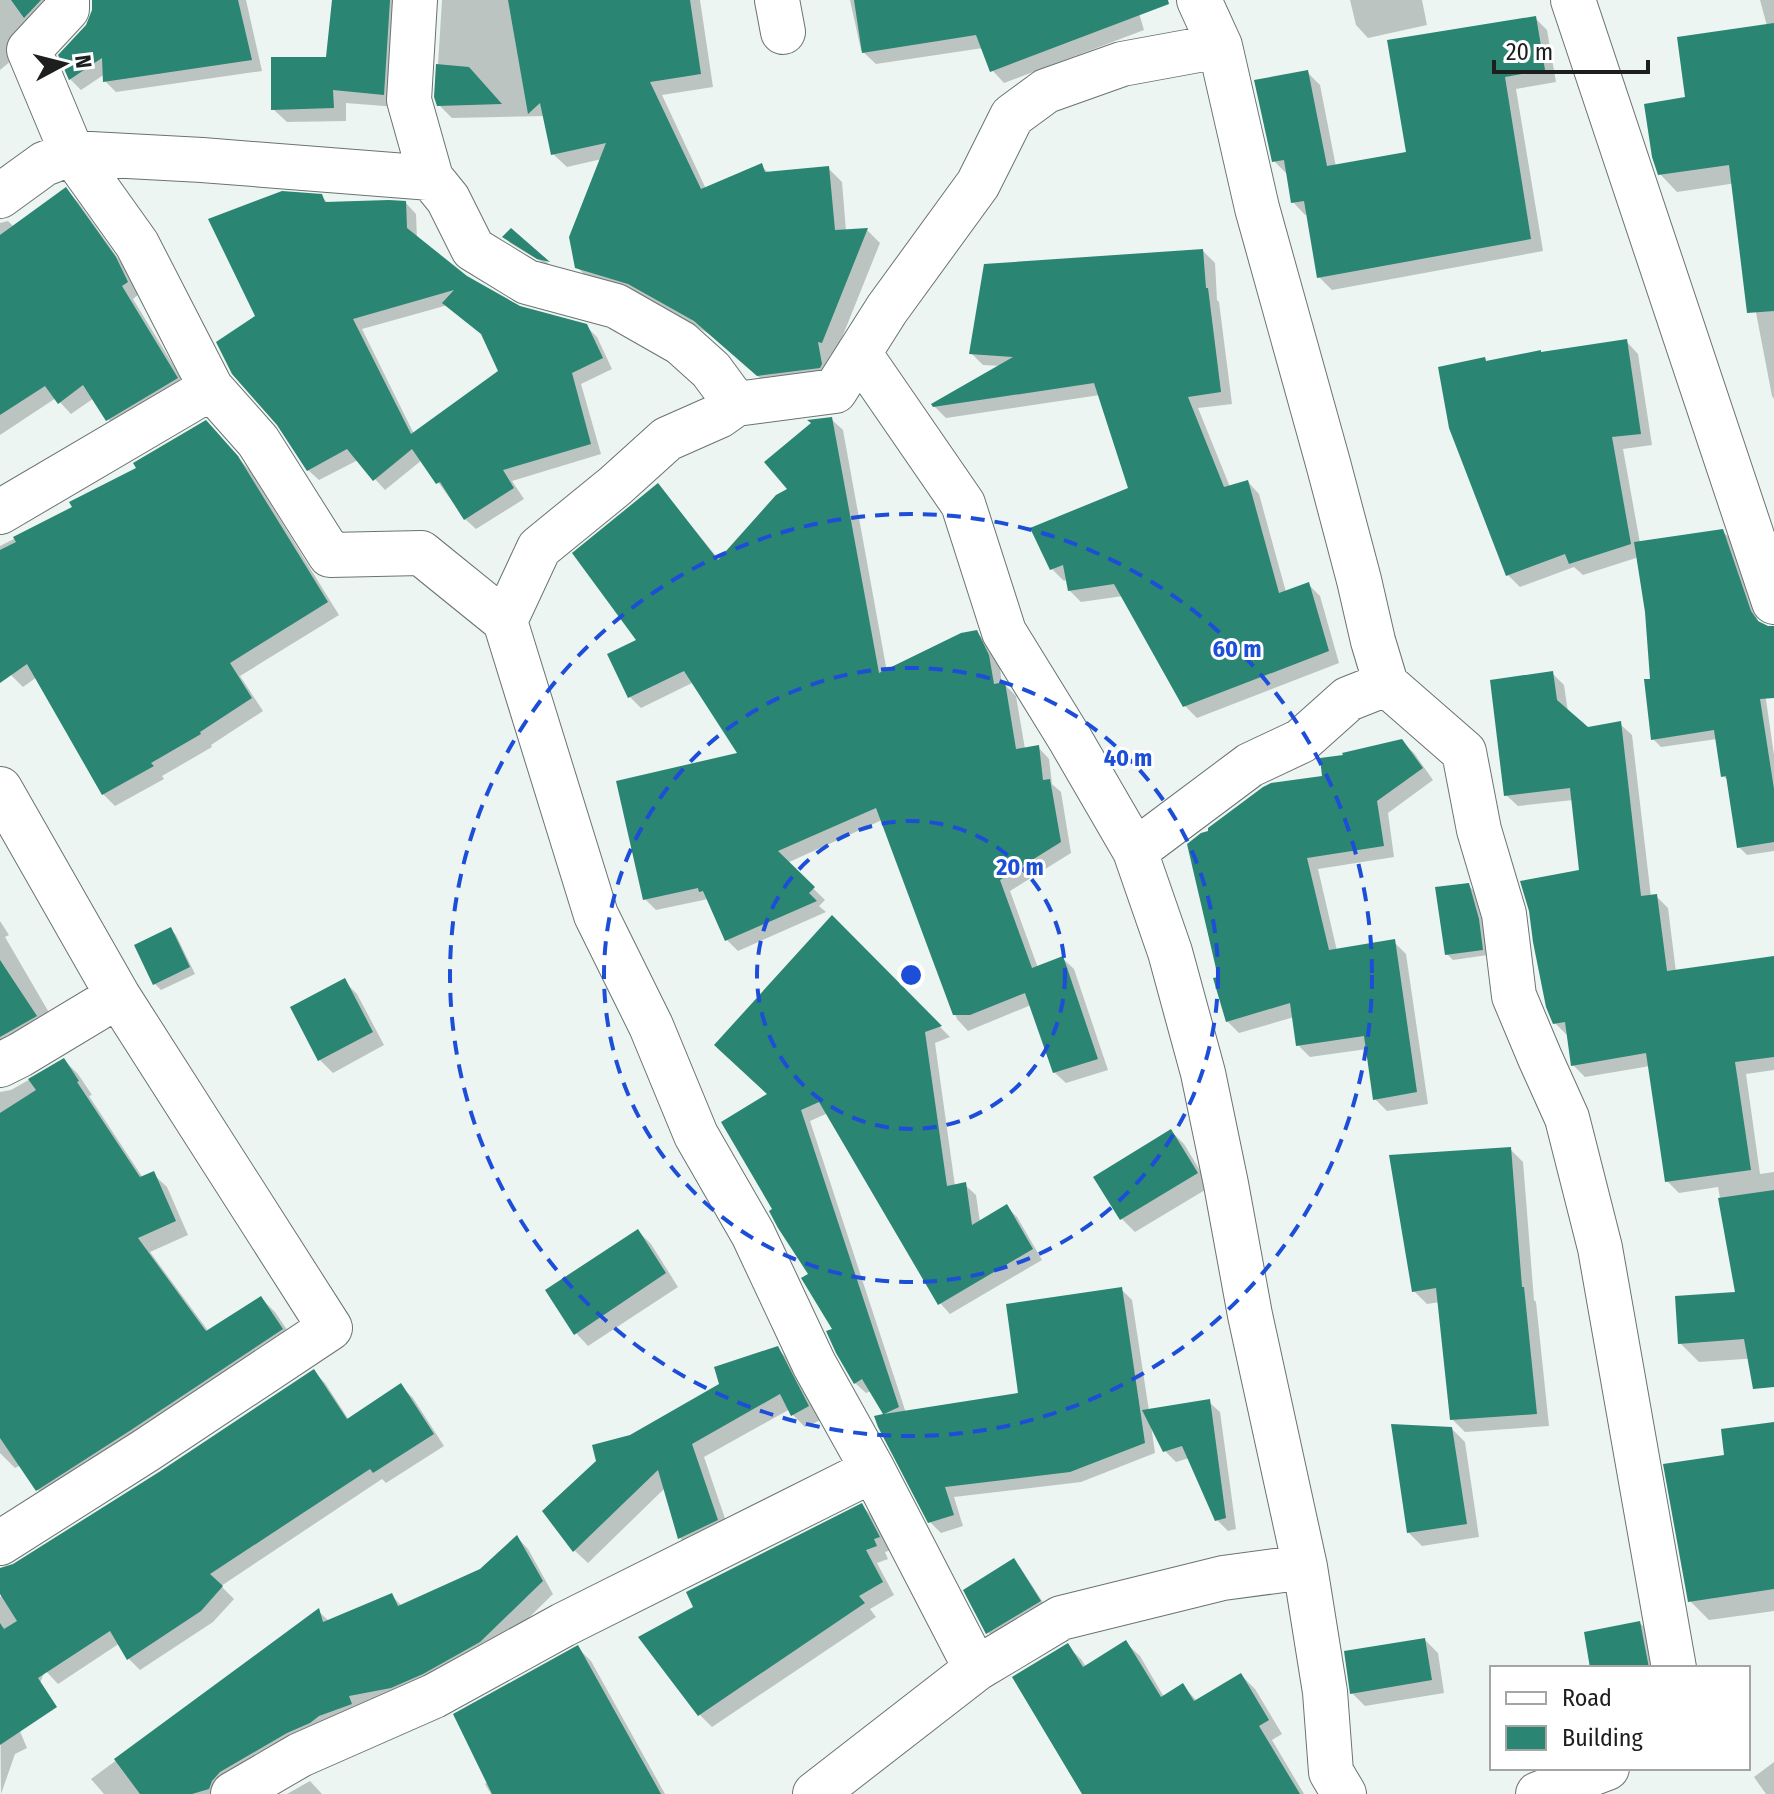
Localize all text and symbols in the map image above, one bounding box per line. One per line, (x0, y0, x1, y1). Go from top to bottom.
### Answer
north arrow (24, 24, 104, 104)
scale bar (1494, 24, 1648, 74)
text: 20 m (1506, 38, 1553, 66)
text: N (69, 53, 98, 70)
text: 60 m (1213, 635, 1261, 663)
text: 40 m (1104, 744, 1152, 772)
text: 20 m (995, 853, 1044, 881)
centre of rings (897, 961, 925, 989)
legend (1490, 1666, 1750, 1770)
text: Road (1562, 1684, 1612, 1712)
text: Building (1562, 1724, 1644, 1752)

